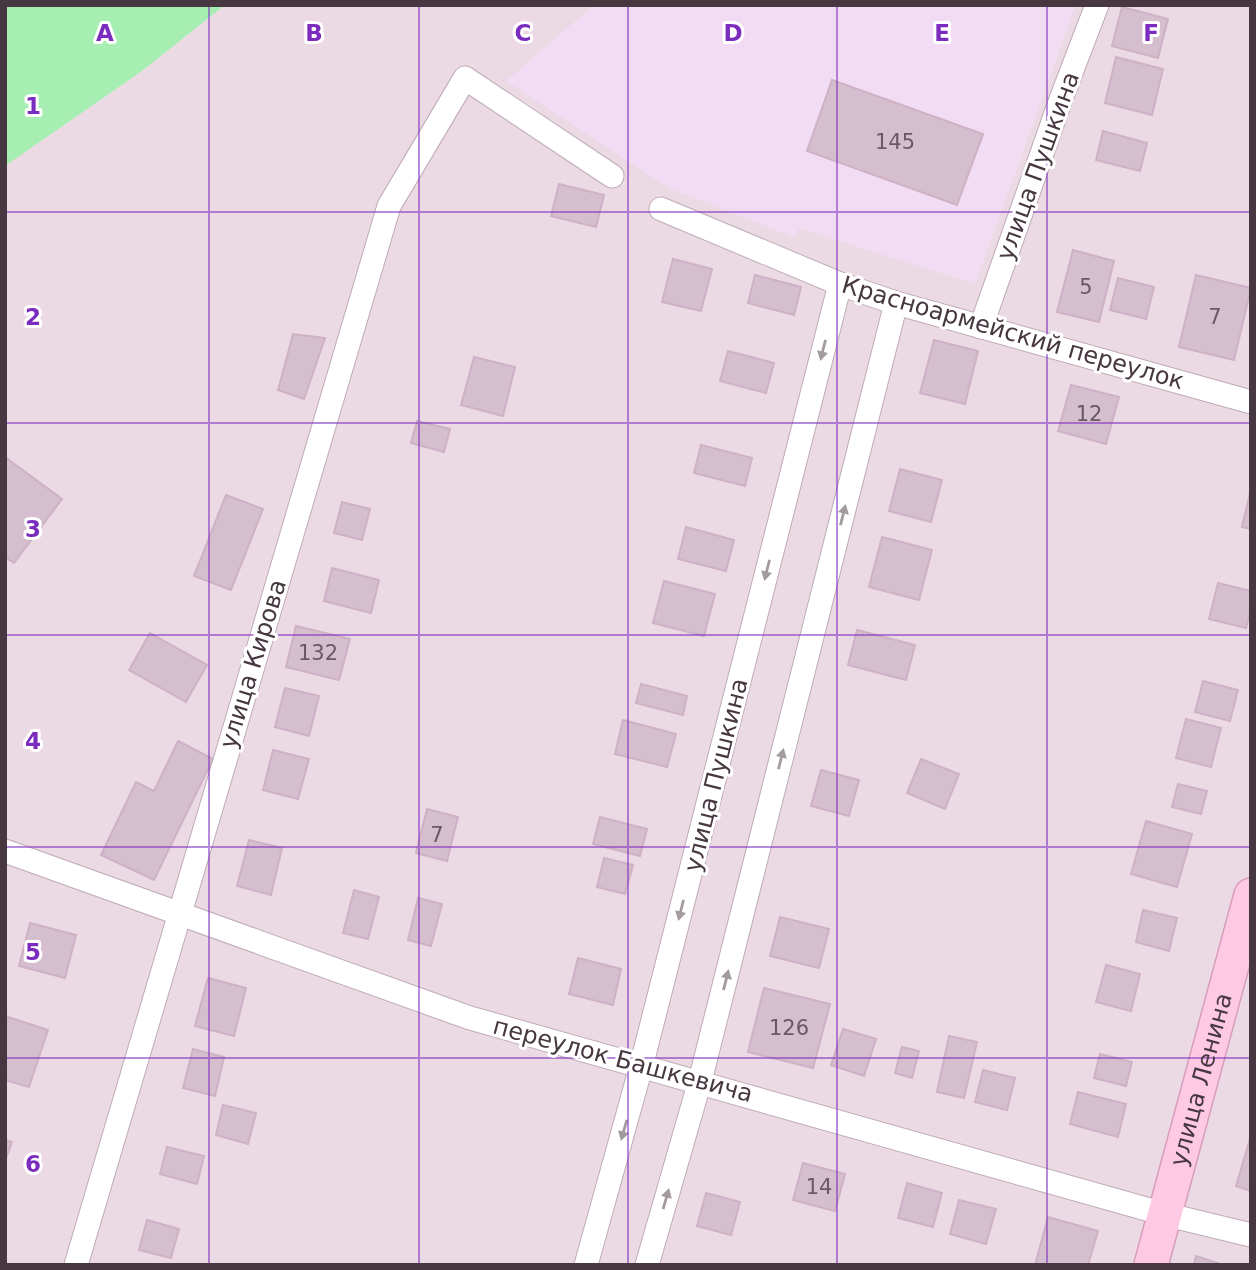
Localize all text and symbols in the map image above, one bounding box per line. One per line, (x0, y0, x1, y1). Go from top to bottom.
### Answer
text: A (96, 20, 114, 46)
text: B (305, 20, 323, 46)
text: C (515, 20, 531, 46)
text: D (723, 20, 743, 46)
text: E (934, 20, 950, 46)
text: F (1143, 20, 1159, 46)
street label: улица Пушкина (991, 68, 1085, 264)
text: 1 (25, 93, 41, 119)
house number: 145 (875, 130, 915, 154)
street label: Красноармейский переулок (839, 271, 1187, 395)
house number: 5 (1079, 275, 1093, 299)
text: 2 (25, 304, 41, 330)
house number: 7 (1208, 305, 1222, 329)
one-way arrow (817, 339, 828, 361)
house number: 12 (1076, 402, 1102, 426)
one-way arrow (838, 504, 849, 526)
text: 3 (25, 516, 41, 542)
one-way arrow (761, 559, 772, 581)
street label: улица Кирова (214, 576, 292, 752)
house number: 132 (298, 641, 338, 665)
street label: улица Пушкина (678, 675, 754, 875)
text: 4 (25, 728, 41, 754)
one-way arrow (776, 748, 787, 770)
house number: 7 (430, 823, 444, 847)
one-way arrow (675, 899, 686, 921)
text: 5 (25, 939, 41, 965)
one-way arrow (721, 969, 732, 991)
street label: улица Ленина (1164, 990, 1238, 1169)
street label: переулок Башкевича (490, 1012, 756, 1108)
house number: 126 (769, 1016, 809, 1040)
one-way arrow (618, 1119, 629, 1141)
text: 6 (25, 1151, 41, 1177)
house number: 14 (806, 1175, 832, 1199)
one-way arrow (661, 1188, 671, 1209)

